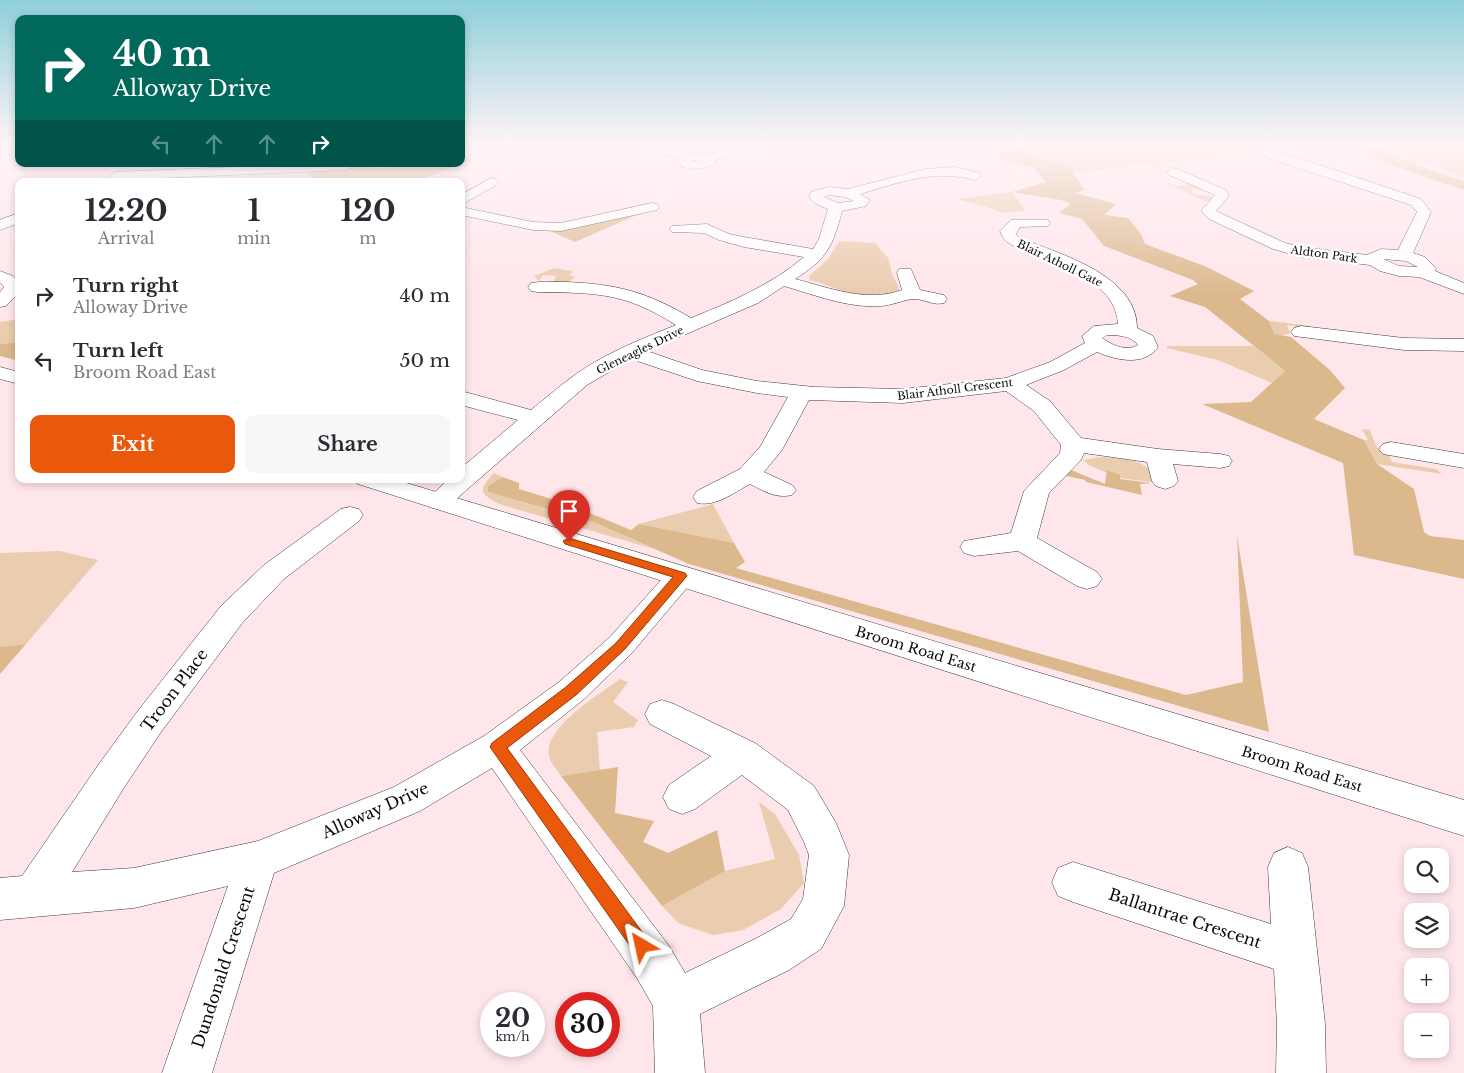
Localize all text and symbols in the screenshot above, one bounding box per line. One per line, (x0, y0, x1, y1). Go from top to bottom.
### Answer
text: 40 m (113, 32, 211, 75)
icon: right (30, 35, 95, 100)
text: Alloway Drive (113, 75, 271, 102)
icon: left (147, 130, 175, 158)
icon: ahead (200, 130, 228, 158)
icon: ahead (253, 130, 281, 158)
icon: right (306, 130, 334, 158)
text: 12:20 (84, 192, 168, 229)
text: 1 (247, 192, 261, 229)
text: 120 (340, 192, 396, 229)
text: Arrival (98, 228, 154, 248)
text: min (237, 228, 271, 248)
text: m (359, 228, 377, 248)
street label: Blair Atholl Gate (1015, 236, 1105, 290)
street label: Aldton Park (1289, 242, 1358, 266)
text: Turn right (73, 274, 179, 297)
icon: right (30, 282, 58, 310)
text: 40 m (399, 284, 450, 307)
text: Alloway Drive (73, 297, 188, 317)
street label: Gleneagles Drive (594, 323, 686, 377)
text: Turn left (73, 339, 164, 362)
icon: left (30, 347, 58, 375)
text: 50 m (400, 349, 450, 372)
text: Broom Road East (73, 362, 216, 382)
street label: Blair Atholl Crescent (896, 375, 1014, 403)
button: Exit (30, 415, 235, 473)
button: Share (245, 415, 450, 473)
pin (548, 490, 590, 541)
icon: arrive (555, 497, 583, 525)
street label: Broom Road East (853, 622, 979, 676)
street label: Troon Place (136, 645, 212, 735)
street label: Broom Road East (1239, 742, 1365, 796)
street label: Alloway Drive (318, 777, 432, 843)
map controls (1404, 848, 1449, 1058)
button: search (1404, 848, 1449, 893)
street label: Dundonald Crescent (187, 883, 259, 1051)
street label: Ballantrae Crescent (1106, 884, 1264, 952)
button: layers (1404, 903, 1449, 948)
position arrow (615, 919, 667, 971)
button: + (1404, 958, 1449, 1003)
speed limit sign: 30 (555, 992, 620, 1057)
text: 20 (495, 1003, 530, 1034)
button: − (1404, 1013, 1449, 1058)
text: km/h (495, 1029, 530, 1044)

